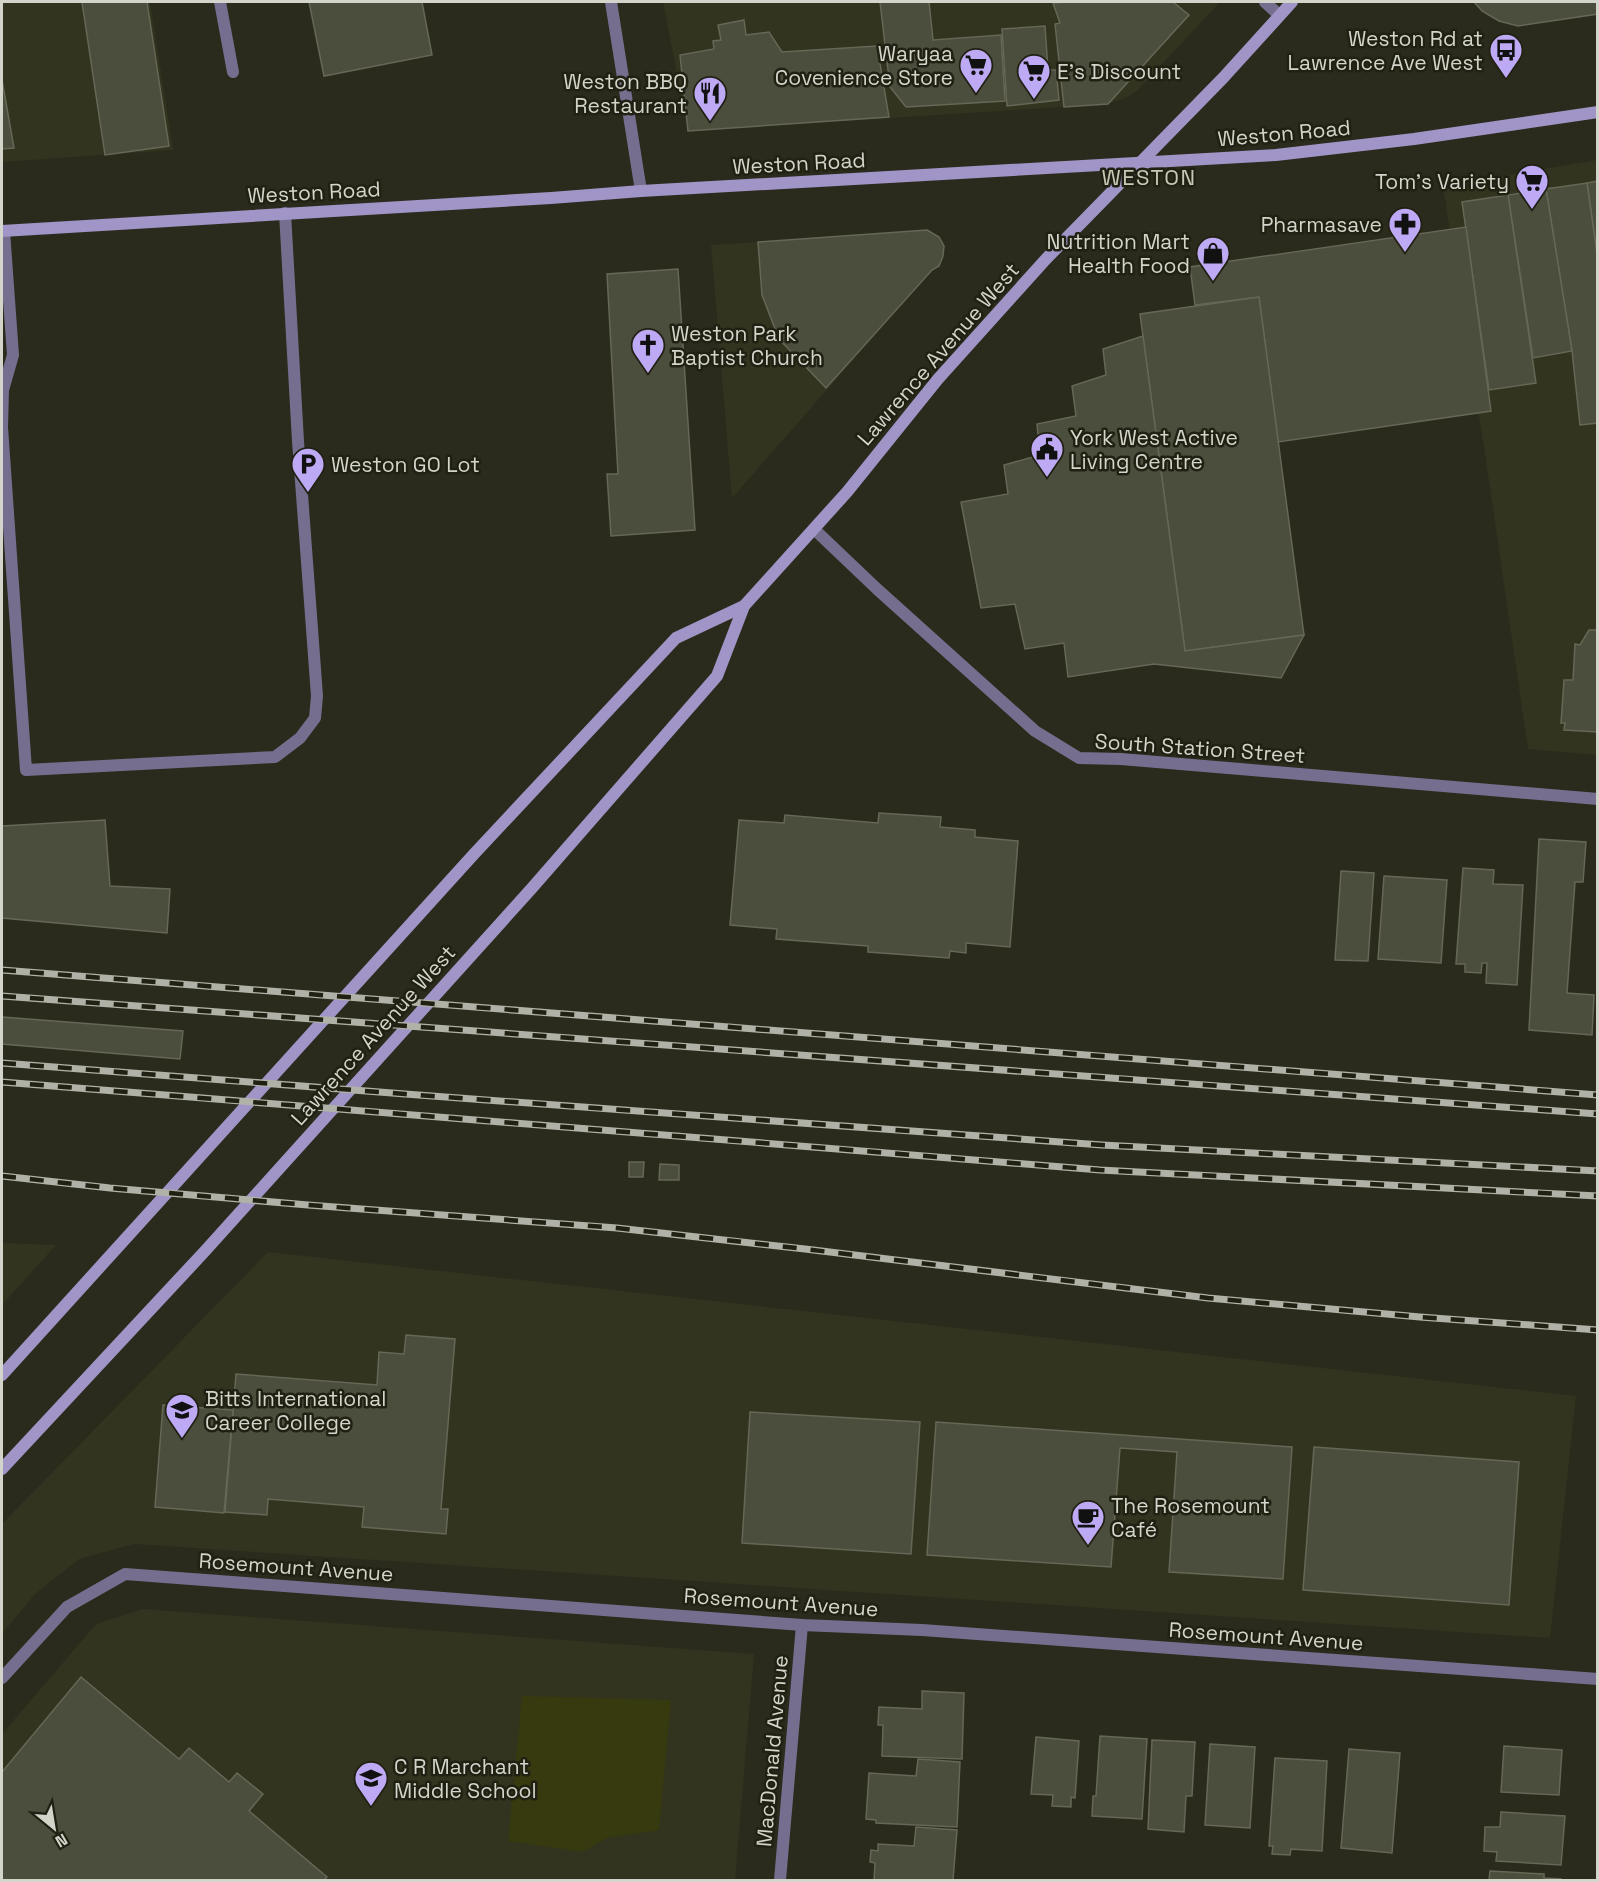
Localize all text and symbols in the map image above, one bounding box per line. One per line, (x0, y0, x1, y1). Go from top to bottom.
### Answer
place label: Weston Rd at Lawrence Ave West (1287, 25, 1483, 76)
bus stop icon: Weston Rd at Lawrence Ave West (1488, 32, 1524, 79)
place label: Waryaa Covenience Store (775, 40, 953, 91)
supermarket icon: Waryaa Covenience Store (958, 47, 994, 94)
supermarket icon: E's Discount (1016, 53, 1052, 100)
place label: E's Discount (1057, 58, 1181, 85)
place label: Weston BBQ Restaurant (563, 68, 687, 119)
restaurant icon: Weston BBQ Restaurant (692, 75, 728, 122)
street label: Weston Road (1216, 114, 1352, 152)
street label: Weston Road (732, 146, 866, 180)
district label: WESTON (1101, 163, 1197, 191)
supermarket icon: Tom's Variety (1514, 163, 1550, 210)
place label: Tom's Variety (1375, 168, 1509, 195)
street label: Weston Road (247, 175, 381, 209)
pharmacy icon: Pharmasave (1387, 206, 1423, 253)
place label: Pharmasave (1261, 211, 1382, 238)
place label: Nutrition Mart Health Food (1047, 228, 1190, 279)
shop icon: Nutrition Mart Health Food (1195, 235, 1231, 282)
street label: Lawrence Avenue West (851, 257, 1025, 451)
place label: Weston Park Baptist Church (671, 320, 823, 371)
church icon: Weston Park Baptist Church (630, 327, 666, 374)
place label: York West Active Living Centre (1070, 424, 1238, 475)
public building icon: York West Active Living Centre (1029, 431, 1065, 478)
parking icon: Weston GO Lot (290, 446, 326, 493)
place label: Weston GO Lot (331, 451, 480, 478)
street label: South Station Street (1094, 727, 1306, 769)
street label: Lawrence Avenue West (285, 939, 461, 1131)
place label: Bitts International Career College (205, 1385, 386, 1436)
school or university icon: Bitts International Career College (164, 1392, 200, 1439)
place label: The Rosemount Café (1111, 1492, 1270, 1543)
cafe icon: The Rosemount Café (1070, 1499, 1106, 1546)
street label: Rosemount Avenue (198, 1547, 394, 1587)
street label: Rosemount Avenue (683, 1582, 879, 1622)
street label: Rosemount Avenue (1168, 1616, 1364, 1656)
street label: MacDonald Avenue (750, 1654, 794, 1848)
place label: C R Marchant Middle School (394, 1753, 537, 1804)
school or university icon: C R Marchant Middle School (353, 1760, 389, 1807)
north arrow (24, 1798, 84, 1858)
text: N (51, 1829, 71, 1852)

